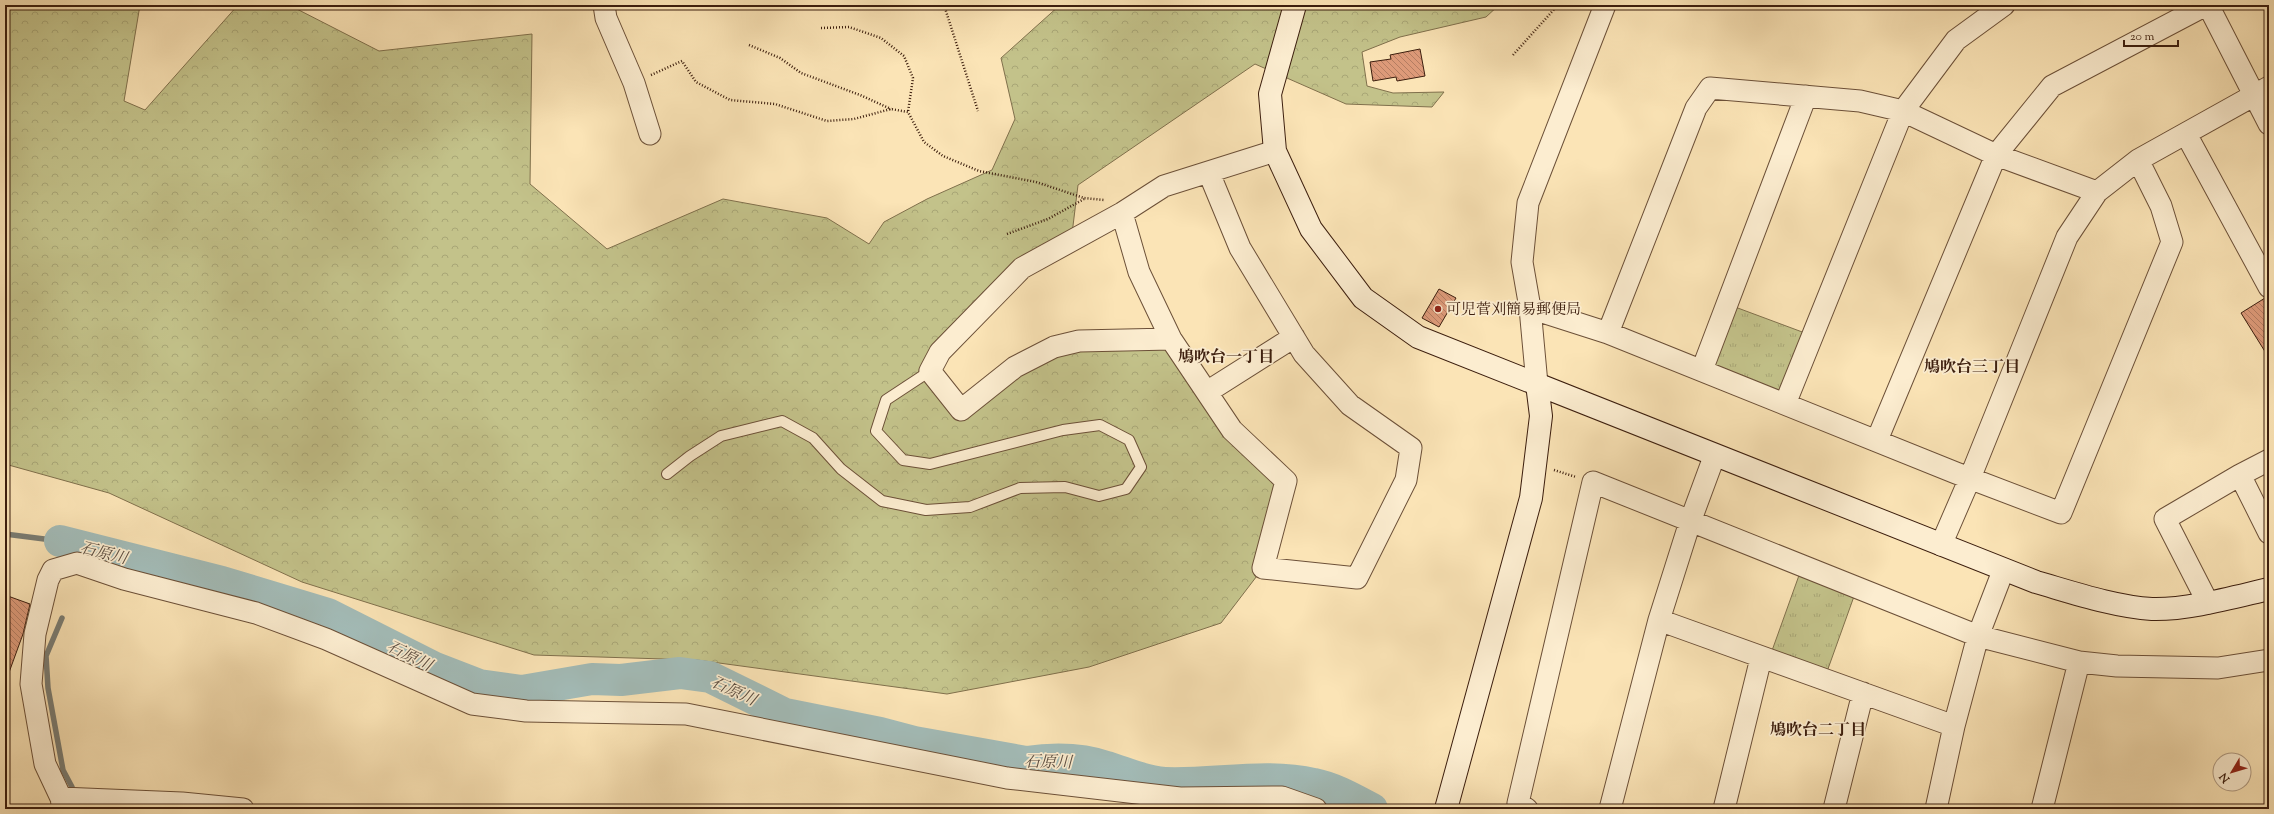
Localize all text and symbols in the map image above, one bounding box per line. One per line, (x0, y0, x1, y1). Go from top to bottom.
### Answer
scale bar (2124, 22, 2178, 48)
text: 20 m (2130, 28, 2155, 46)
place label: 可児菅刈簡易郵便局 (1446, 300, 1581, 321)
marker: 可児菅刈簡易郵便局 (1433, 304, 1443, 314)
district label: 鳩吹台一丁目 (1178, 347, 1274, 370)
district label: 鳩吹台三丁目 (1924, 357, 2020, 380)
water label: 石原川 (77, 537, 131, 572)
water label: 石原川 (382, 636, 437, 679)
water label: 石原川 (706, 672, 761, 714)
district label: 鳩吹台二丁目 (1770, 720, 1866, 743)
water label: 石原川 (1024, 752, 1074, 775)
north arrow (2212, 752, 2252, 792)
text: N (2216, 769, 2235, 787)

